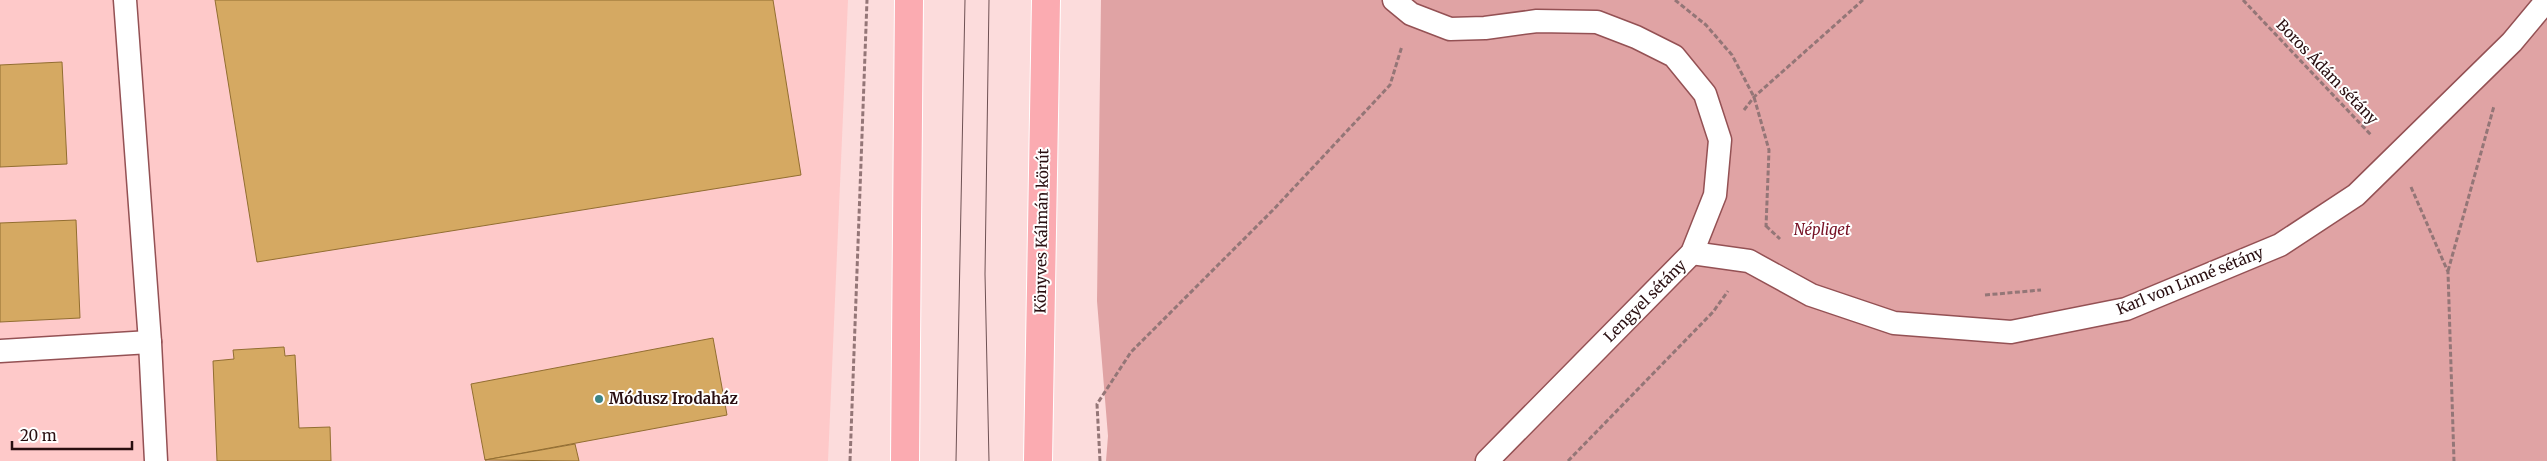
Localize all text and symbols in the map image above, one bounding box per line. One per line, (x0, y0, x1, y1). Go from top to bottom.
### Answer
street label: Boros Ádám sétány (2272, 14, 2383, 128)
street label: Könyves Kálmán körút (1031, 148, 1052, 314)
park label: Népliget (1794, 220, 1851, 239)
street label: Karl von Linné sétány (2114, 242, 2266, 319)
street label: Lengyel sétány (1600, 255, 1690, 346)
place label: Módusz Irodaház (609, 389, 738, 408)
marker: Módusz Irodaház (593, 393, 605, 405)
scale bar (12, 418, 132, 450)
text: 20 m (20, 426, 57, 445)

